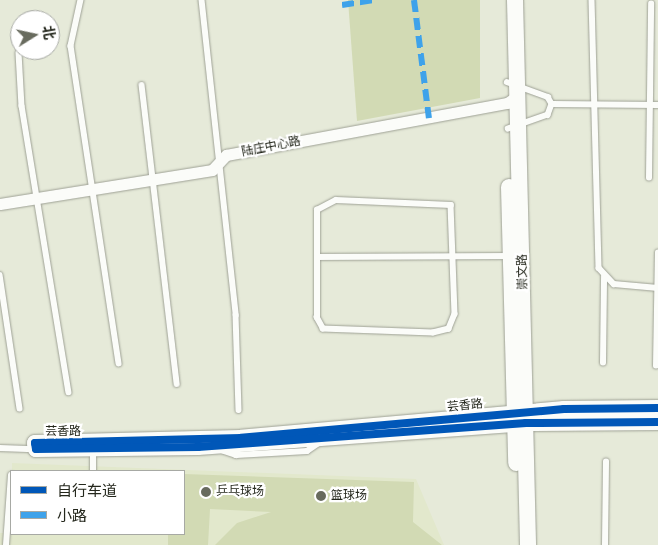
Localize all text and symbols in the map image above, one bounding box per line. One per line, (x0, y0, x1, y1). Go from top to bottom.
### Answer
north arrow (10, 10, 60, 60)
text: 北 (40, 24, 58, 41)
street label: 陆庄中心路 (240, 134, 302, 160)
street label: 崇文路 (515, 254, 531, 290)
street label: 芸香路 (446, 397, 484, 415)
street label: 芸香路 (45, 425, 81, 439)
legend (10, 470, 185, 535)
text: 自行车道 (57, 482, 117, 500)
place label: 乒乓球场 (216, 485, 264, 499)
marker: 乒乓球场 (200, 486, 212, 498)
place label: 篮球场 (331, 489, 367, 503)
marker: 篮球场 (315, 490, 327, 502)
text: 小路 (57, 507, 87, 525)

